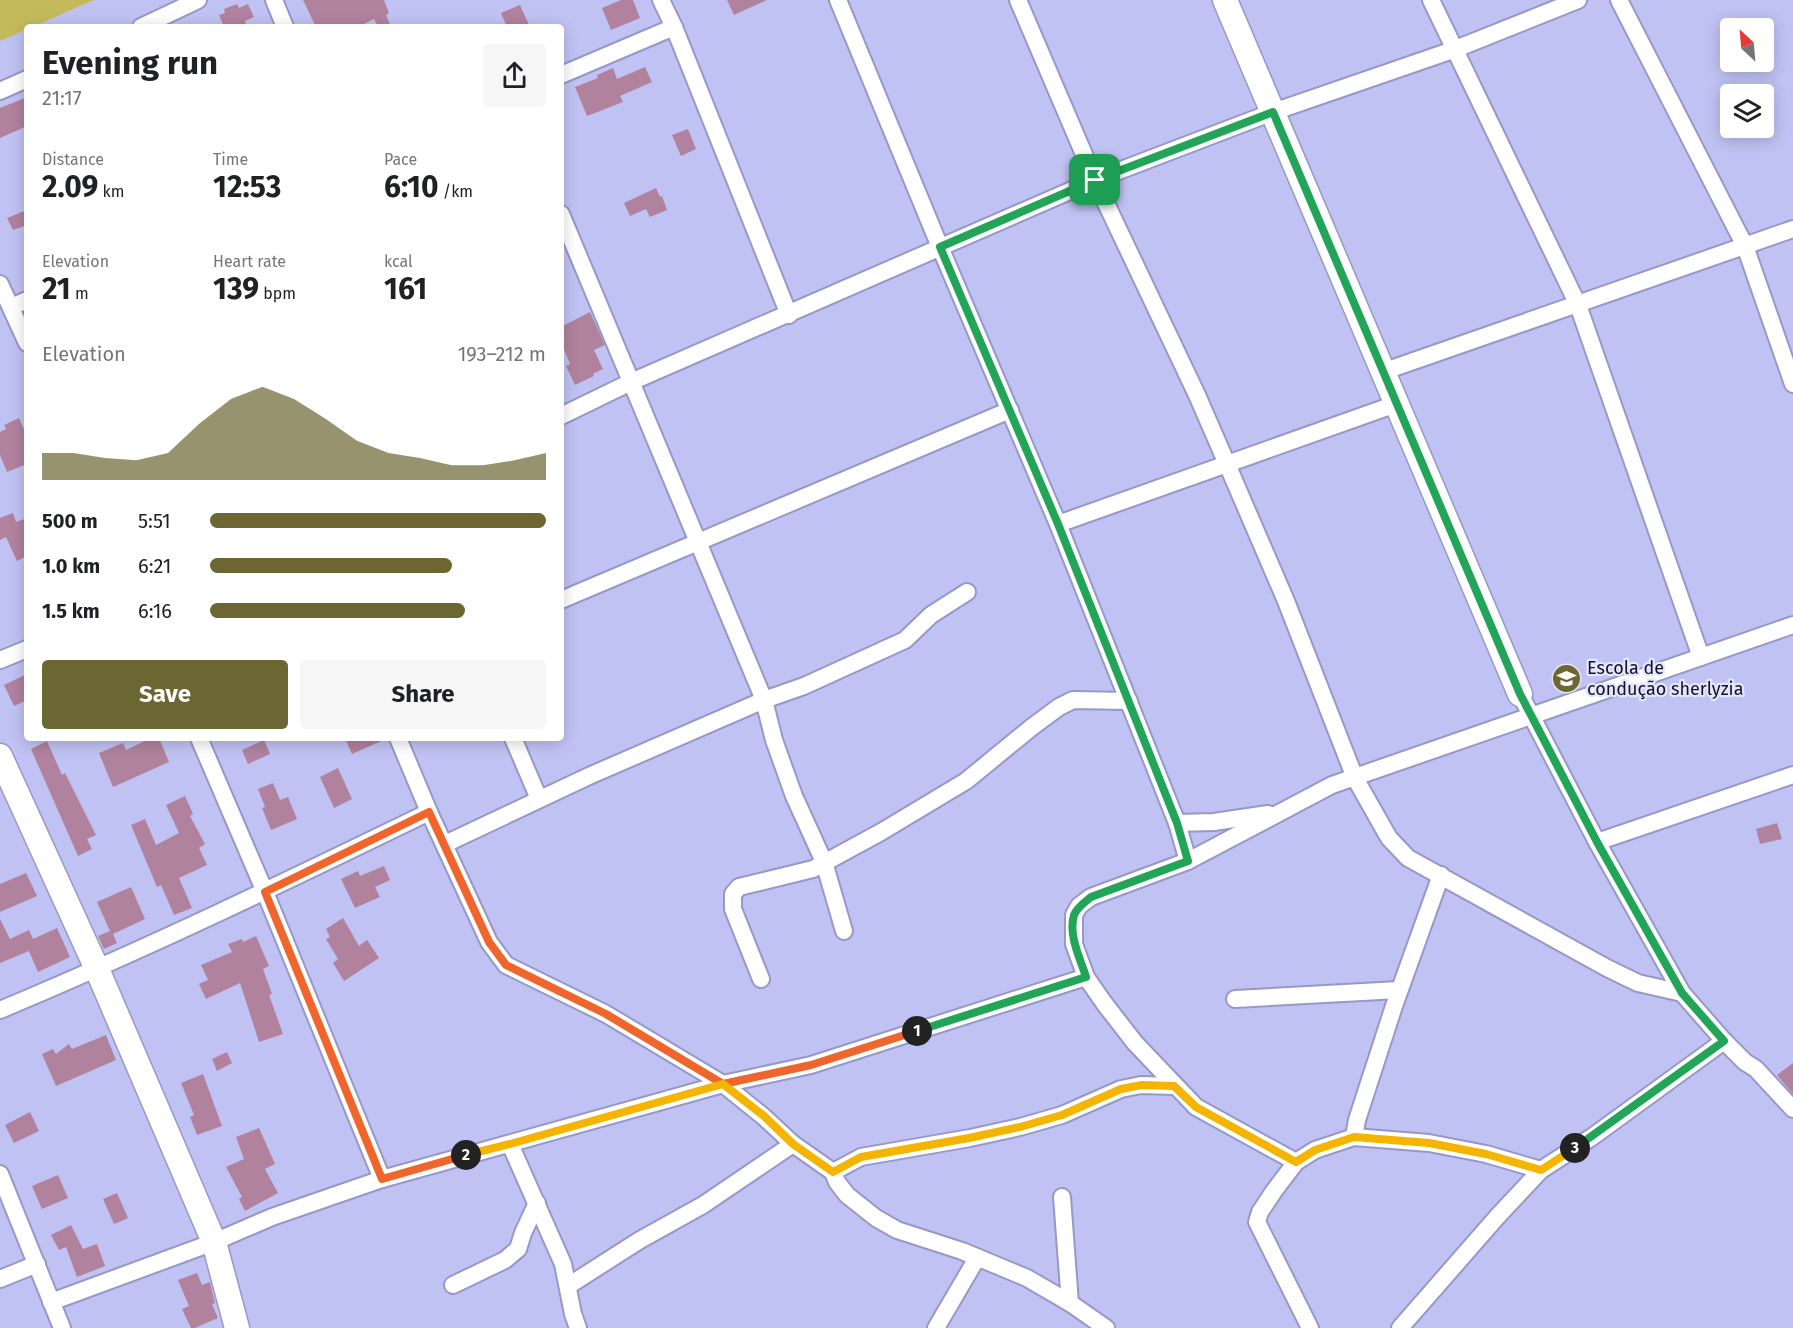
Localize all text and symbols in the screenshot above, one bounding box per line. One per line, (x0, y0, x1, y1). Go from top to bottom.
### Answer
north arrow (1720, 18, 1774, 72)
map controls (1720, 18, 1774, 138)
text: Evening run (42, 43, 218, 83)
button: share (483, 44, 546, 107)
button: layers (1720, 84, 1774, 138)
text: 21:17 (42, 86, 82, 110)
text: Distance (42, 150, 104, 169)
text: Time (213, 150, 248, 169)
text: Pace (384, 150, 417, 169)
pin (1069, 154, 1120, 205)
icon: arrive (1078, 163, 1111, 196)
text: 2.09 (42, 169, 98, 205)
text: 12:53 (213, 169, 281, 205)
text: 6:10 (384, 169, 439, 205)
text: km (98, 182, 125, 201)
text: /km (439, 182, 473, 201)
text: Elevation (42, 252, 109, 271)
text: Heart rate (213, 252, 286, 271)
text: kcal (384, 252, 413, 271)
text: 21 (42, 271, 71, 307)
text: 139 (213, 271, 259, 307)
text: 161 (384, 271, 427, 307)
text: m (71, 284, 89, 303)
text: bpm (259, 284, 296, 303)
text: Elevation (42, 342, 126, 366)
text: 193–212 m (458, 342, 546, 366)
text: 500 m (42, 509, 98, 533)
text: 5:51 (138, 509, 171, 533)
text: 1.0 km (42, 554, 100, 578)
text: 6:21 (138, 554, 172, 578)
text: 1.5 km (42, 599, 100, 623)
text: 6:16 (138, 599, 172, 623)
place label: Escola de condução sherlyzia (1587, 657, 1743, 700)
button: Save (42, 660, 288, 729)
button: Share (300, 660, 546, 729)
school or university icon: Escola de condução sherlyzia (1550, 662, 1582, 694)
pin: 1 (902, 1016, 932, 1046)
text: 1 (913, 1021, 921, 1040)
pin: 3 (1560, 1133, 1590, 1163)
text: 3 (1571, 1138, 1579, 1157)
pin: 2 (451, 1140, 481, 1170)
text: 2 (462, 1145, 470, 1164)

